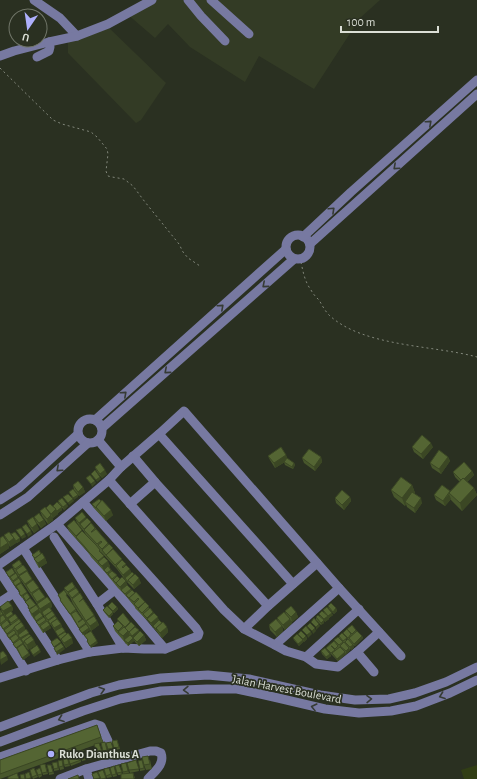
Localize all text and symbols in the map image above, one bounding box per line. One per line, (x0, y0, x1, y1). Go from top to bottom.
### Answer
north arrow (8, 8, 48, 48)
scale bar (341, 8, 438, 34)
text: 100 m (347, 16, 375, 28)
text: U (21, 31, 31, 43)
one-way arrow (424, 121, 431, 128)
one-way arrow (393, 162, 401, 170)
one-way arrow (327, 208, 334, 215)
one-way arrow (262, 280, 269, 287)
one-way arrow (216, 305, 224, 312)
one-way arrow (164, 366, 172, 373)
one-way arrow (119, 391, 127, 399)
one-way arrow (56, 464, 64, 472)
street label: Jalan Harvest Boulevard (231, 673, 343, 705)
one-way arrow (99, 686, 106, 695)
one-way arrow (183, 686, 189, 694)
one-way arrow (438, 692, 445, 700)
one-way arrow (366, 695, 372, 703)
one-way arrow (311, 703, 318, 711)
one-way arrow (57, 714, 64, 723)
place label: Ruko Dianthus A (59, 748, 140, 760)
marker: Ruko Dianthus A (46, 749, 56, 759)

